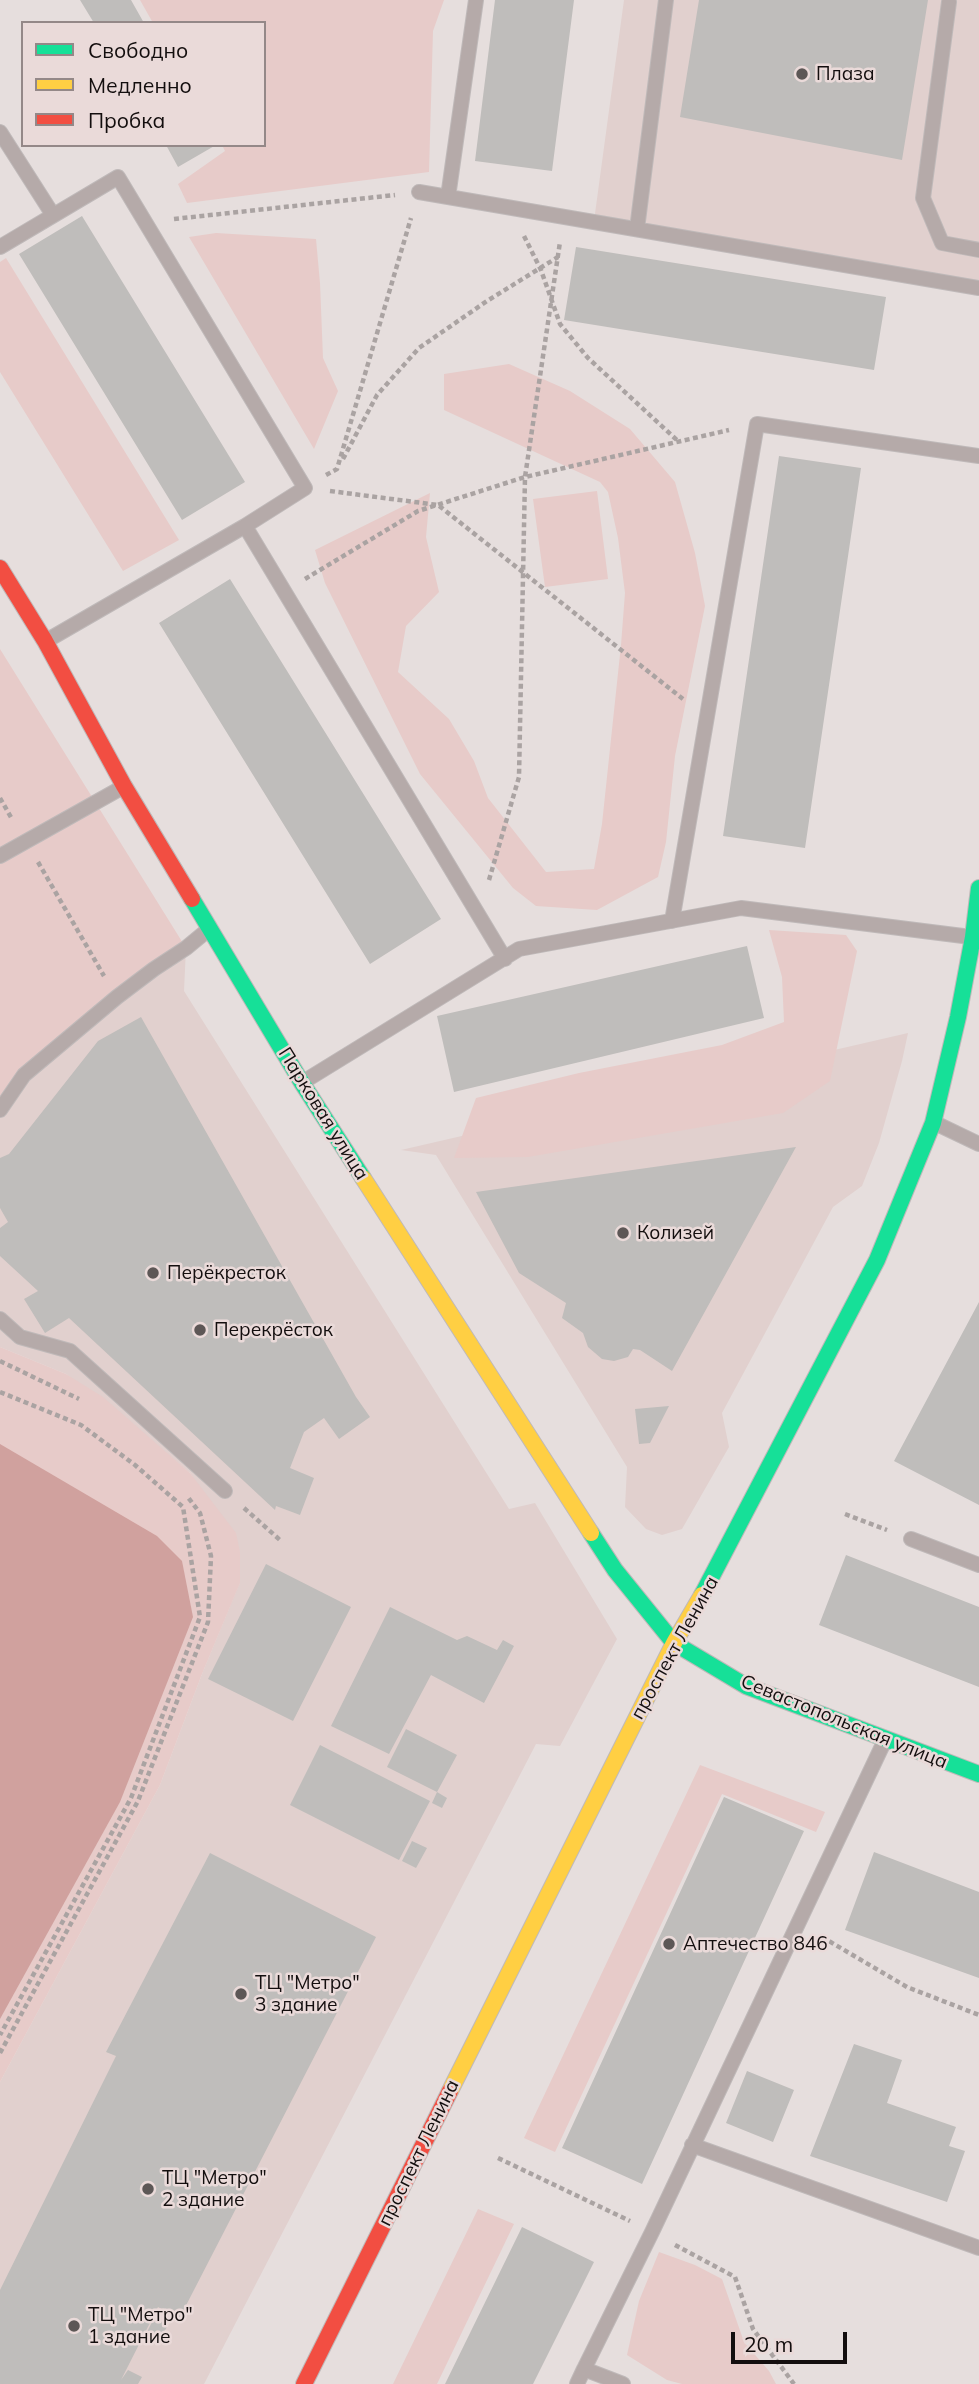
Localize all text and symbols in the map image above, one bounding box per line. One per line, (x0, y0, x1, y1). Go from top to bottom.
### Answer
legend (21, 21, 266, 147)
text: Свободно (88, 37, 188, 63)
place label: Плаза (816, 63, 875, 85)
marker: Плаза (794, 66, 810, 82)
text: Медленно (88, 72, 192, 98)
text: Пробка (88, 107, 165, 133)
street label: Парковая улица (273, 1044, 373, 1184)
place label: Колизей (637, 1222, 714, 1244)
marker: Колизей (615, 1225, 631, 1241)
place label: Перёкресток (167, 1262, 286, 1284)
marker: Перёкресток (145, 1265, 161, 1281)
place label: Перекрёсток (214, 1319, 333, 1341)
marker: Перекрёсток (192, 1322, 208, 1338)
street label: проспект Ленина (626, 1573, 724, 1723)
street label: Севастопольская улица (737, 1670, 951, 1774)
place label: Аптечество 846 (683, 1933, 828, 1955)
marker: Аптечество 846 (661, 1936, 677, 1952)
place label: ТЦ "Метро" 3 здание (255, 1972, 360, 2016)
marker: ТЦ "Метро" 3 здание (233, 1986, 249, 2002)
street label: проспект Ленина (374, 2076, 464, 2230)
place label: ТЦ "Метро" 2 здание (162, 2167, 267, 2211)
marker: ТЦ "Метро" 2 здание (140, 2181, 156, 2197)
place label: ТЦ "Метро" 1 здание (88, 2304, 193, 2348)
marker: ТЦ "Метро" 1 здание (66, 2318, 82, 2334)
scale bar (734, 2318, 850, 2362)
text: 20 m (744, 2331, 793, 2357)

